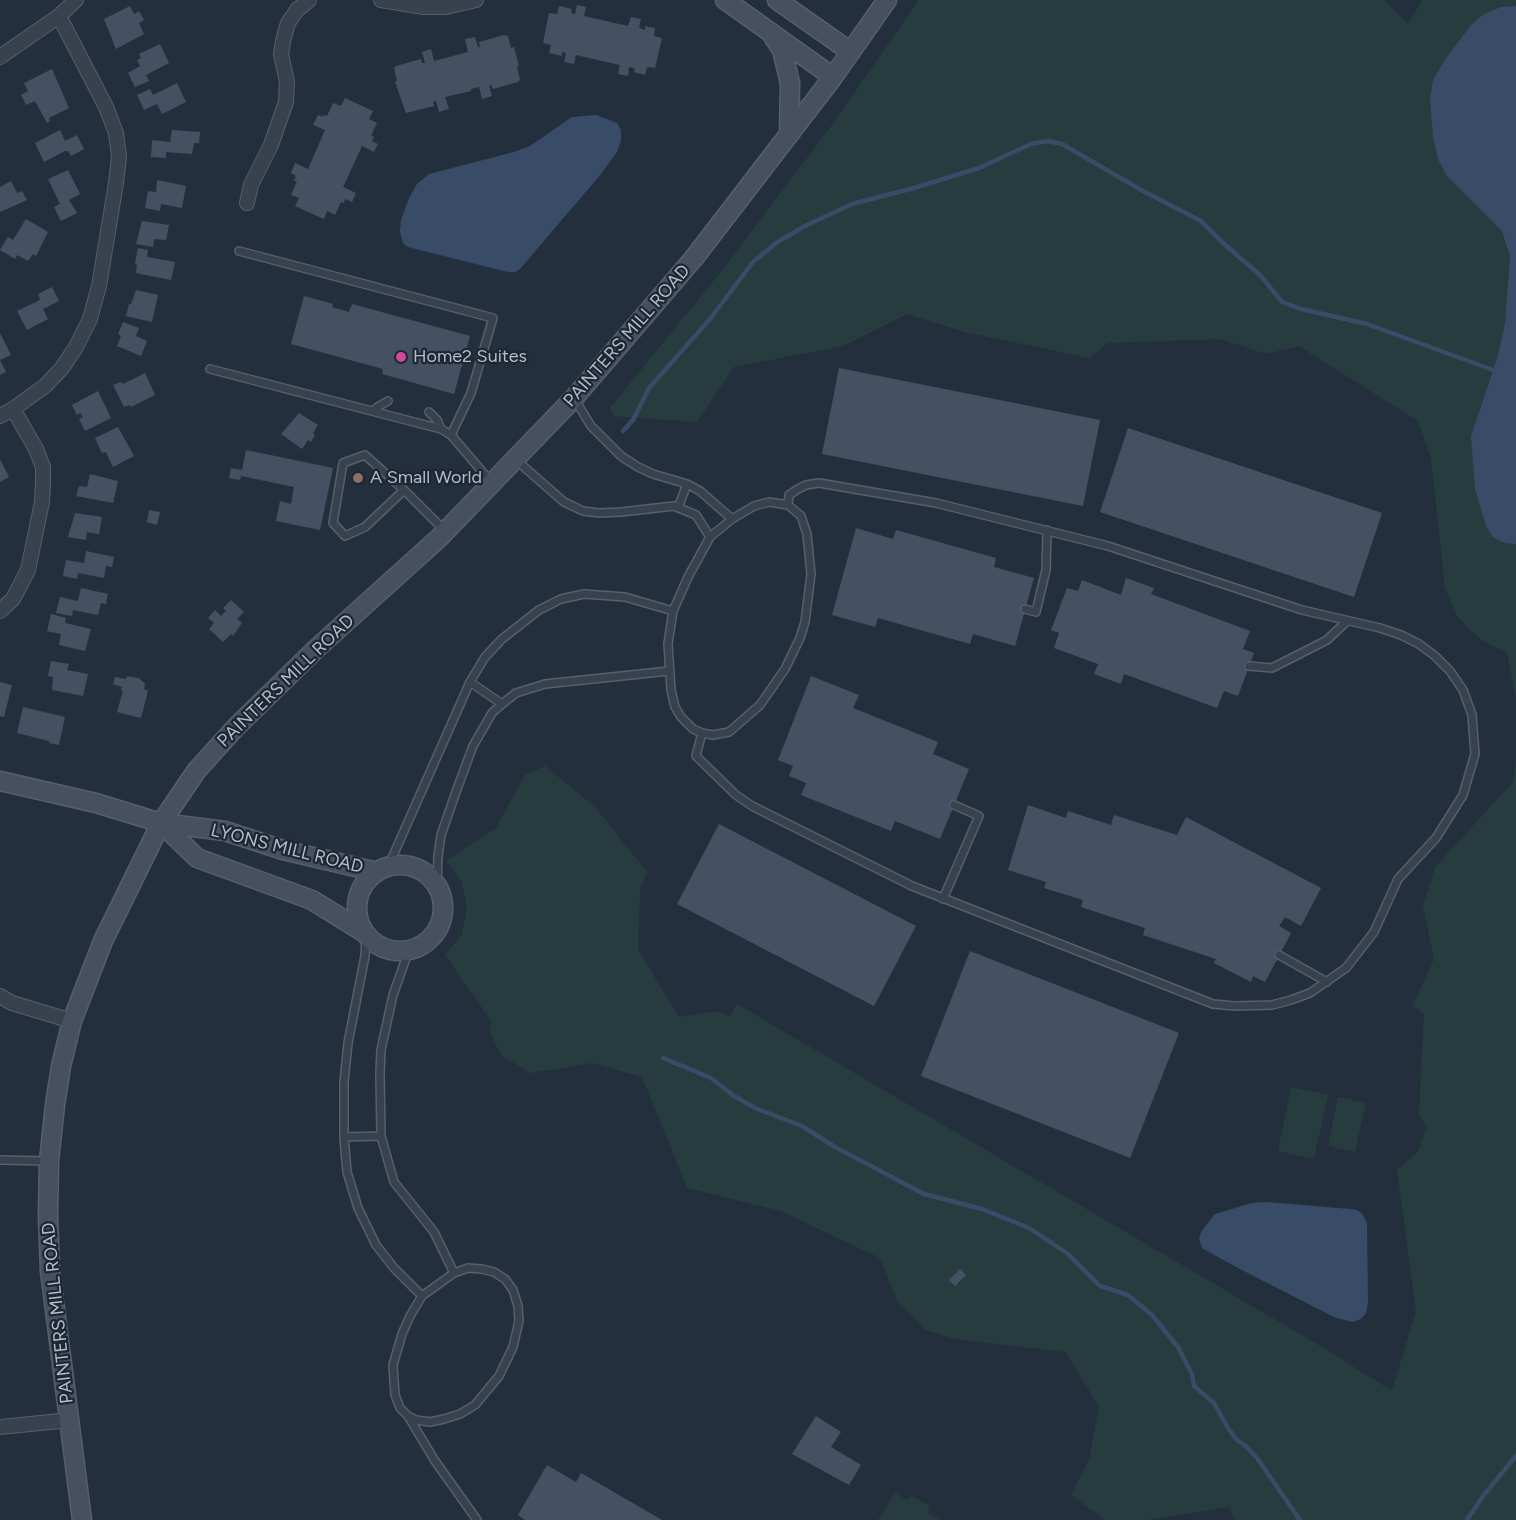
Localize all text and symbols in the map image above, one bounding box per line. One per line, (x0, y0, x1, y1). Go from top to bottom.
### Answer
street label: PAINTERS MILL ROAD (559, 260, 695, 412)
place label: Home2 Suites (413, 346, 527, 368)
marker: Home2 Suites (394, 350, 408, 364)
place label: A Small World (370, 467, 482, 489)
marker: A Small World (351, 471, 365, 485)
street label: PAINTERS MILL ROAD (213, 610, 359, 752)
street label: LYONS MILL ROAD (208, 820, 366, 878)
street label: PAINTERS MILL ROAD (38, 1221, 78, 1405)

